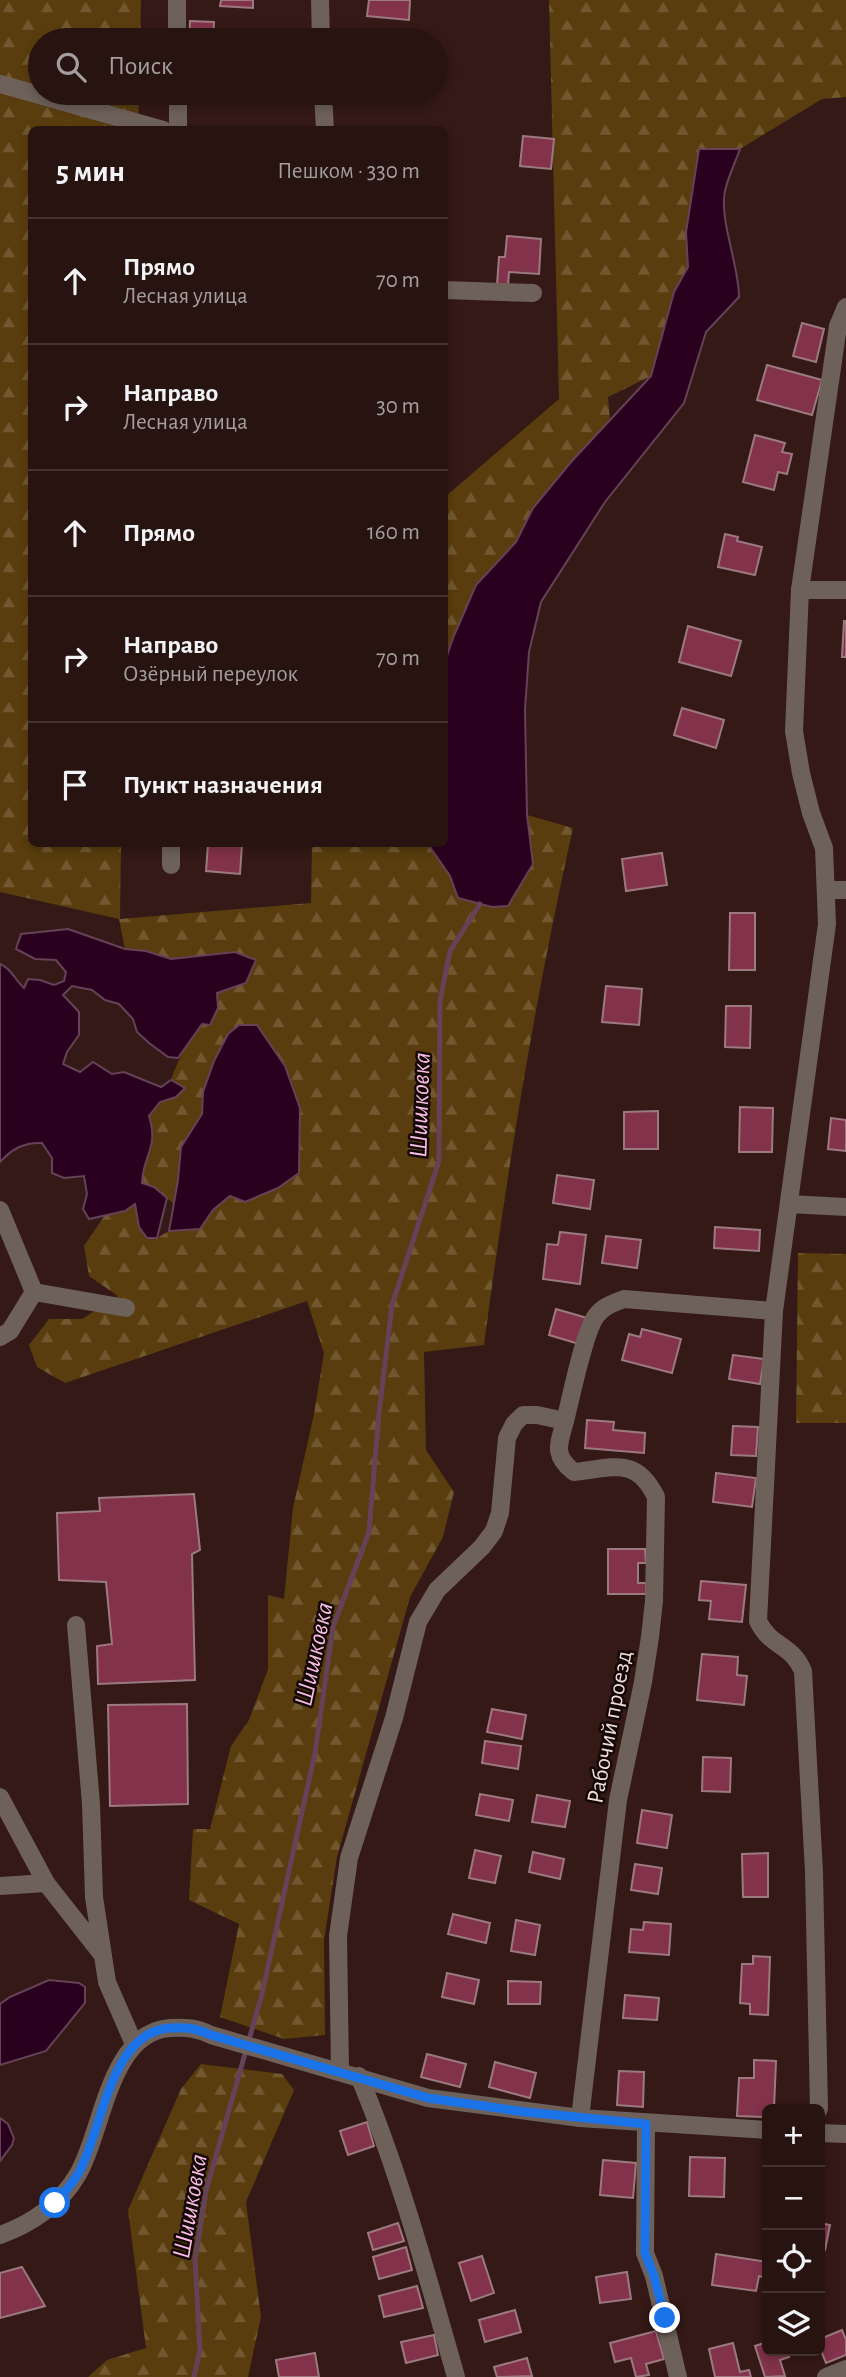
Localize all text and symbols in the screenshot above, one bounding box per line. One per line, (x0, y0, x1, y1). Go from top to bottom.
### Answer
search box (28, 28, 448, 105)
icon: search (52, 48, 90, 86)
text: Поиск (108, 53, 173, 79)
text: 5 мин (56, 157, 125, 187)
text: Пешком · 330 m (277, 160, 420, 183)
text: Прямо (123, 254, 195, 280)
icon: ahead (56, 262, 94, 300)
text: 70 m (376, 269, 420, 292)
text: Лесная улица (123, 285, 248, 308)
text: Направо (123, 380, 218, 406)
icon: right (56, 388, 94, 426)
text: 30 m (376, 395, 420, 418)
text: Лесная улица (123, 411, 248, 434)
icon: ahead (56, 514, 94, 552)
text: Прямо (123, 520, 195, 546)
text: 160 m (367, 521, 420, 544)
text: Направо (123, 632, 218, 658)
icon: right (56, 640, 94, 678)
text: 70 m (376, 647, 420, 670)
text: Озёрный переулок (123, 663, 298, 686)
icon: arrive (56, 766, 94, 804)
text: Пункт назначения (123, 772, 323, 798)
water label: Шишковка (405, 1052, 435, 1158)
water label: Шишковка (290, 1600, 338, 1708)
street label: Рабочий проезд (583, 1649, 637, 1806)
map controls (762, 2104, 825, 2356)
button: + (762, 2104, 825, 2167)
water label: Шишковка (168, 2152, 212, 2260)
button: − (762, 2167, 825, 2230)
route start (39, 2187, 70, 2218)
button: locate (762, 2230, 825, 2293)
button: layers (762, 2293, 825, 2356)
route end (649, 2302, 680, 2333)

